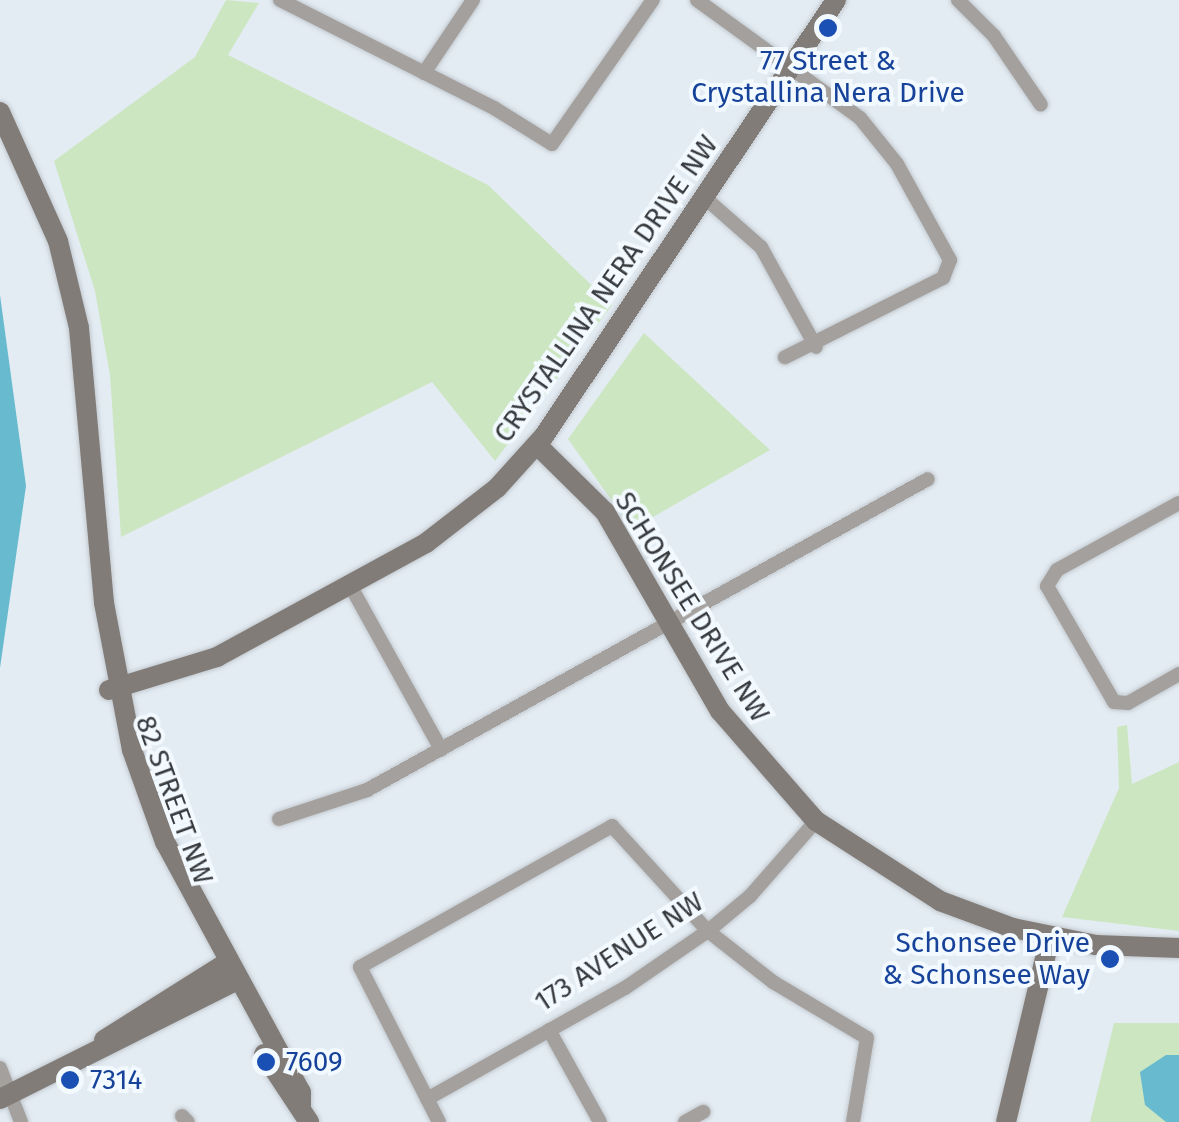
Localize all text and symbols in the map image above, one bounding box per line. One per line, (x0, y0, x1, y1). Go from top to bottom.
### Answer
marker: 77 Street & Crystallina Nera Drive (817, 17, 839, 39)
place label: 77 Street & Crystallina Nera Drive (691, 44, 965, 110)
street label: CRYSTALLINA NERA DRIVE NW (487, 129, 725, 449)
street label: SCHONSEE DRIVE NW (608, 486, 776, 728)
street label: 82 STREET NW (128, 711, 220, 889)
street label: 173 AVENUE NW (528, 885, 710, 1019)
place label: Schonsee Drive & Schonsee Way (882, 926, 1090, 992)
marker: Schonsee Drive & Schonsee Way (1099, 948, 1121, 970)
place label: 7609 (286, 1045, 343, 1079)
marker: 7609 (255, 1051, 277, 1073)
place label: 7314 (90, 1063, 142, 1097)
marker: 7314 (59, 1069, 81, 1091)

